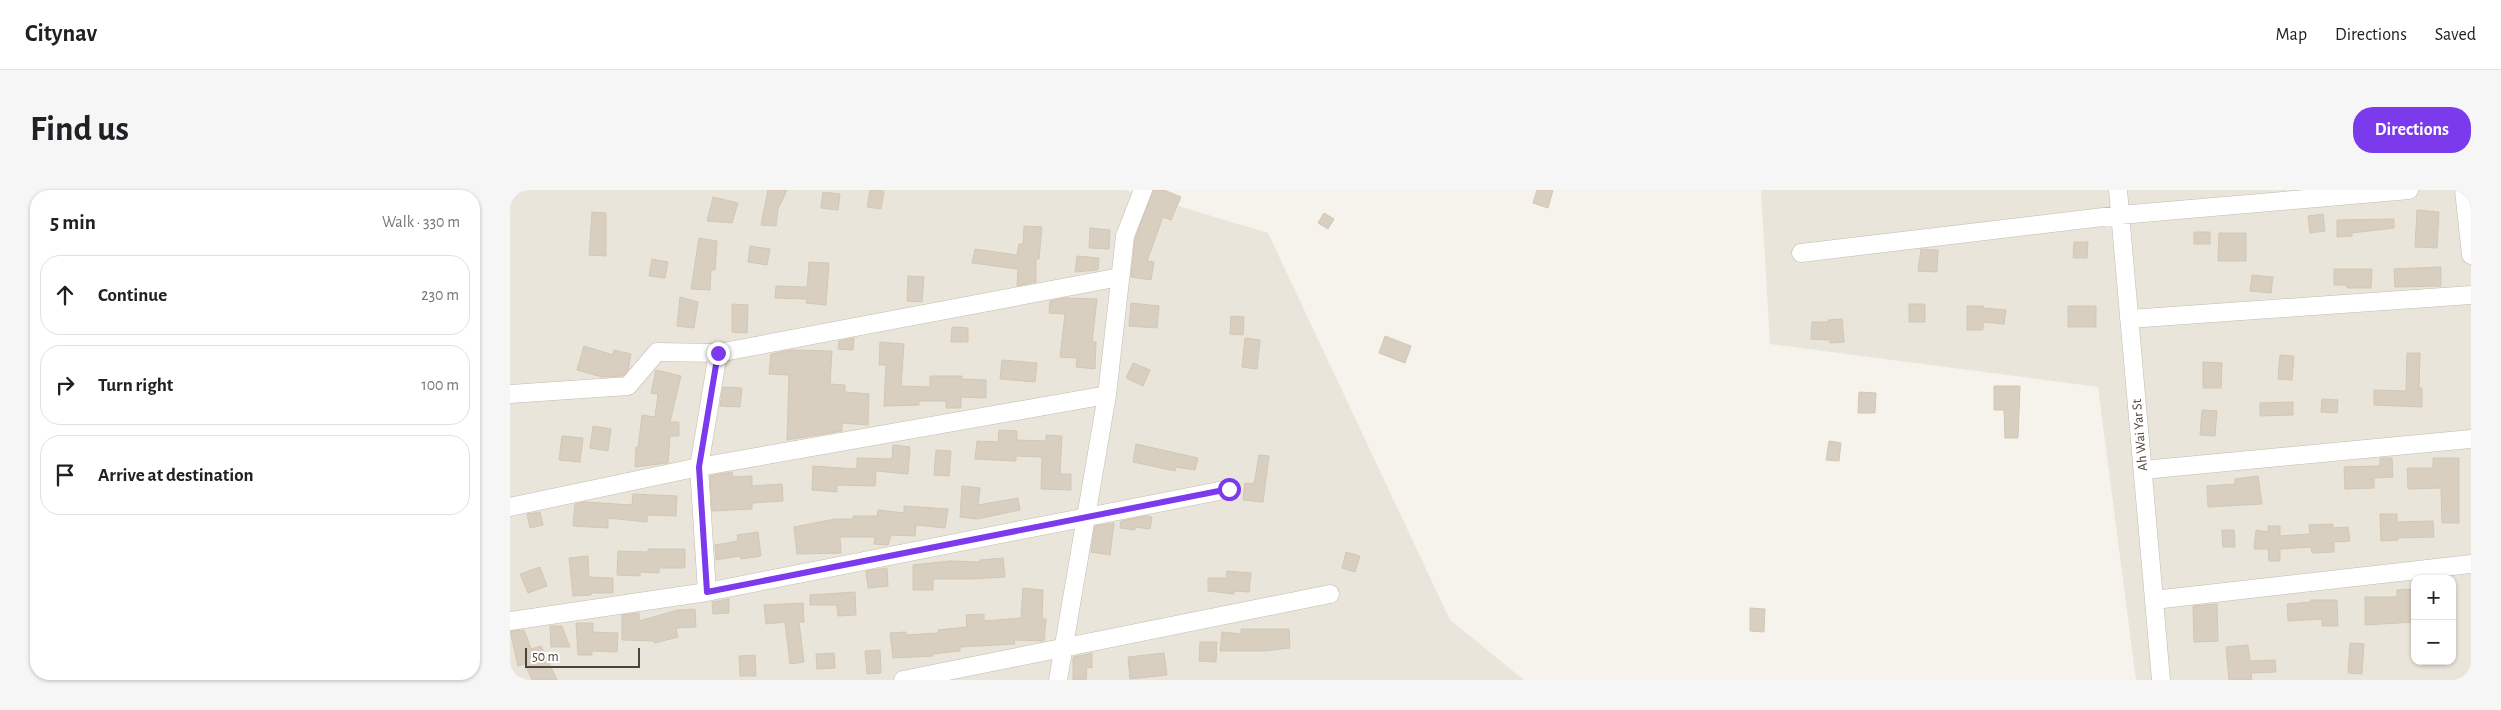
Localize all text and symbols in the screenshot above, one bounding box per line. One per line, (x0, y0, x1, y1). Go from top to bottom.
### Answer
text: Citynav (25, 22, 97, 46)
text: Map (2276, 26, 2307, 44)
text: Directions (2335, 26, 2407, 44)
text: Saved (2435, 26, 2476, 44)
button: Directions (2353, 107, 2471, 153)
text: Find us (30, 112, 129, 147)
text: 5 min (50, 212, 96, 233)
text: Walk · 330 m (382, 214, 460, 230)
icon: ahead (51, 281, 79, 309)
text: Continue (98, 286, 167, 305)
text: 230 m (421, 287, 459, 303)
route end (707, 342, 730, 365)
icon: right (51, 371, 79, 399)
text: Turn right (98, 376, 173, 395)
text: 100 m (421, 377, 459, 393)
street label: Ah Wai Yar St (2130, 398, 2150, 472)
icon: arrive (51, 461, 79, 489)
text: Arrive at destination (98, 466, 254, 485)
route start (1218, 478, 1241, 501)
map controls (2411, 575, 2456, 665)
button: + (2411, 575, 2456, 620)
button: − (2411, 620, 2456, 665)
scale bar (525, 645, 640, 668)
text: 50 m (532, 650, 559, 664)

